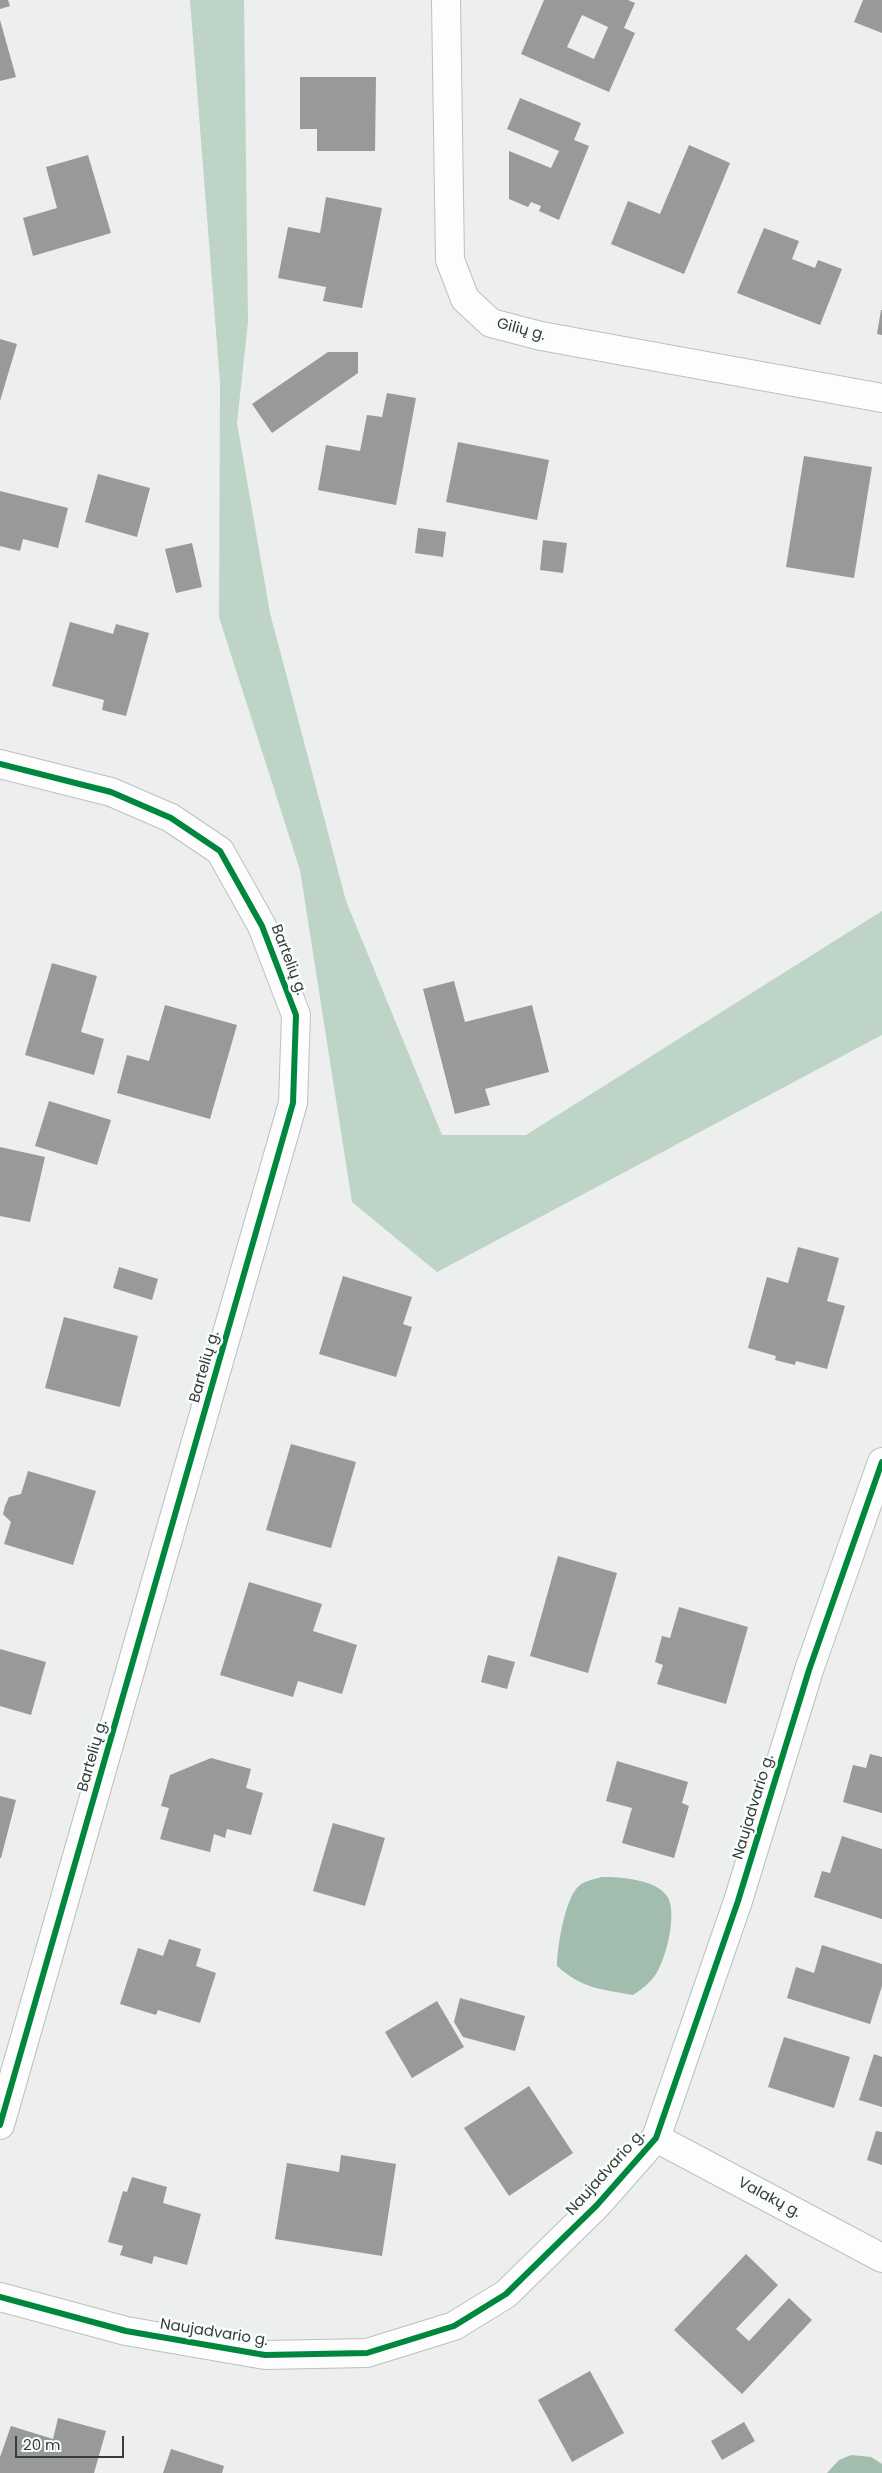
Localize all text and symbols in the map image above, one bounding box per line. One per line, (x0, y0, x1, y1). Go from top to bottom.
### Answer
street label: Gilių g. (495, 315, 547, 345)
street label: Bartelių g. (266, 922, 310, 998)
street label: Bartelių g. (186, 1329, 224, 1405)
street label: Bartelių g. (74, 1718, 112, 1794)
street label: Naujadvario g. (729, 1752, 779, 1862)
street label: Naujadvario g. (563, 2126, 649, 2220)
street label: Valakų g. (734, 2174, 804, 2222)
street label: Naujadvario g. (159, 2316, 269, 2350)
scale bar (18, 2426, 126, 2458)
text: 20 m (23, 2434, 61, 2455)

